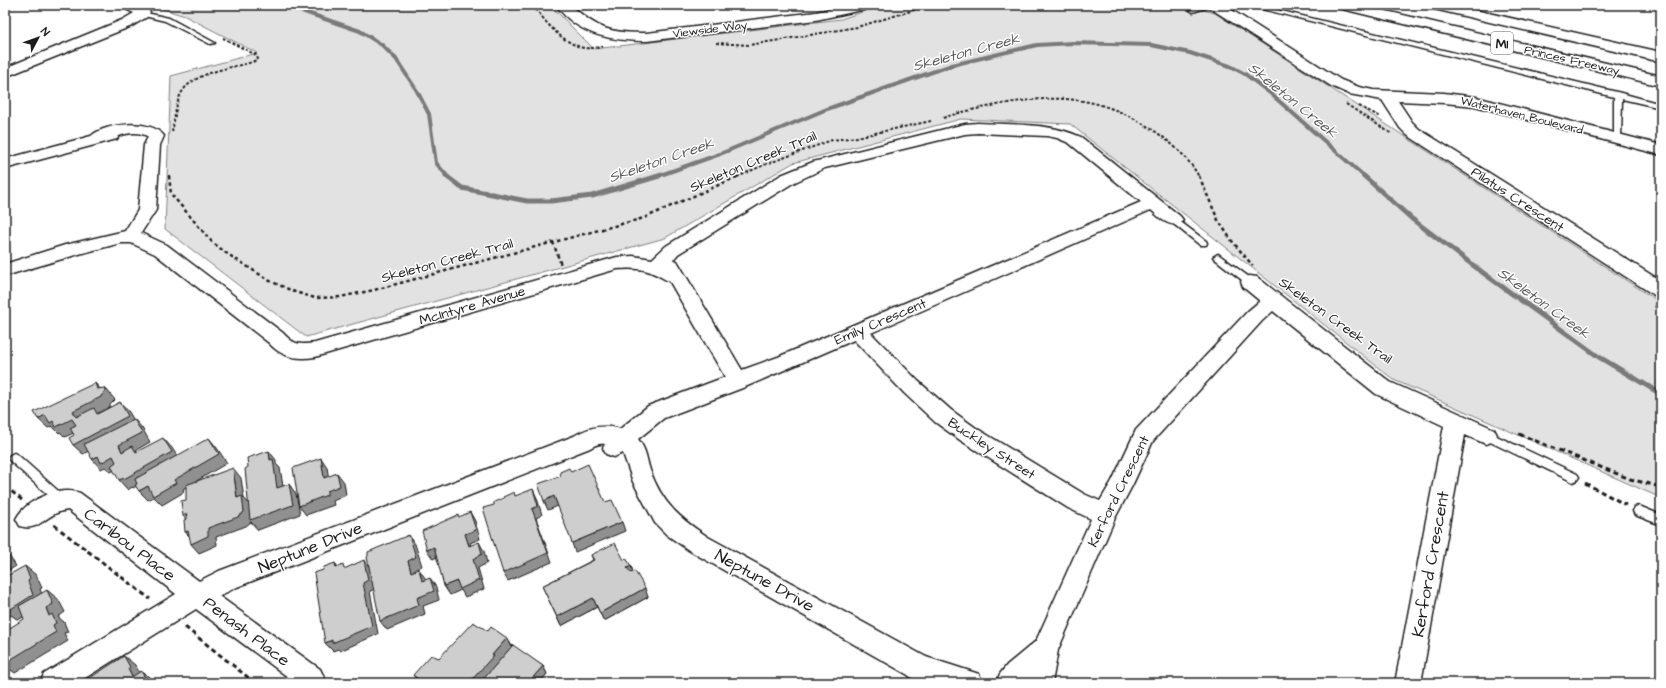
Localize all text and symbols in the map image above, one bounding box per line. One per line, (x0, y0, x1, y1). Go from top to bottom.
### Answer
street label: Viewside Way (672, 16, 749, 43)
north arrow (18, 18, 58, 58)
text: N (37, 24, 53, 39)
water label: Skeleton Creek (910, 28, 1023, 77)
road number: M1 (1491, 32, 1513, 54)
street label: Princes Freeway (1522, 41, 1622, 81)
water label: Skeleton Creek (1243, 58, 1343, 144)
street label: Waterhaven Boulevard (1459, 92, 1585, 139)
street label: Skeleton Creek Trail (687, 126, 820, 198)
water label: Skeleton Creek (606, 132, 717, 188)
street label: Pilatus Crescent (1467, 162, 1568, 238)
street label: Skeleton Creek Trail (379, 234, 516, 288)
water label: Skeleton Creek (1493, 263, 1595, 345)
street label: Skeleton Creek Trail (1275, 273, 1396, 369)
street label: McIntyre Avenue (417, 281, 528, 331)
street label: Emily Crescent (831, 293, 930, 350)
street label: Buckley Street (944, 413, 1039, 485)
street label: Kerford Crescent (1083, 432, 1155, 551)
street label: Kerford Crescent (1406, 489, 1456, 639)
street label: Caribou Place (79, 502, 180, 587)
street label: Neptune Drive (255, 516, 366, 580)
street label: Neptune Drive (710, 544, 819, 618)
street label: Penash Place (198, 591, 295, 672)

